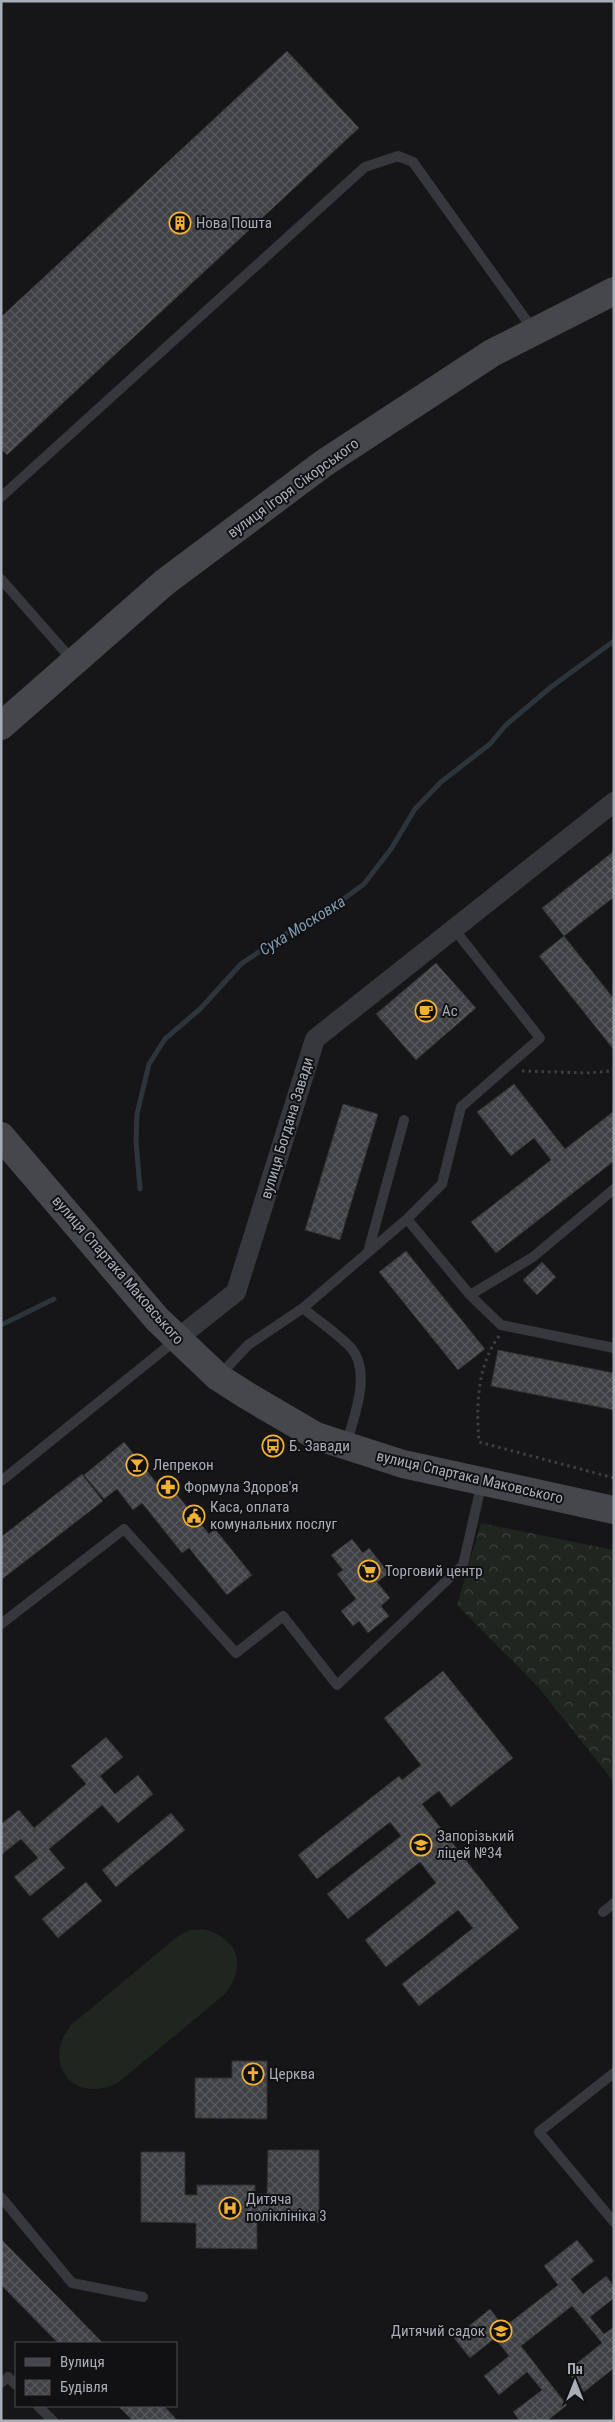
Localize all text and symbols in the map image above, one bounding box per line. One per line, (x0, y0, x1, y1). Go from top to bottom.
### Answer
building icon: Нова Пошта (168, 211, 192, 235)
place label: Нова Пошта (196, 214, 272, 232)
street label: вулиця Ігоря Сікорського (224, 434, 362, 542)
water label: Суха Московка (256, 892, 349, 959)
cafe icon: Ас (414, 999, 438, 1023)
place label: Ас (442, 1002, 458, 1020)
street label: вулиця Богдана Завади (257, 1055, 317, 1201)
street label: вулиця Спартака Маковського (49, 1192, 187, 1348)
bus stop icon: Б. Завади (261, 1434, 285, 1458)
place label: Б. Завади (289, 1437, 350, 1455)
street label: вулиця Спартака Маковського (375, 1447, 565, 1507)
bar icon: Лепрекон (125, 1453, 149, 1477)
place label: Лепрекон (153, 1456, 214, 1474)
pharmacy icon: Формула Здоров'я (156, 1475, 180, 1499)
place label: Формула Здоров'я (184, 1478, 299, 1496)
place label: Каса, оплата комунальних послуг (210, 1498, 337, 1533)
public building icon: Каса, оплата комунальних послуг (182, 1504, 206, 1528)
supermarket icon: Торговий центр (357, 1559, 381, 1583)
place label: Торговий центр (385, 1562, 483, 1580)
place label: Запорізький ліцей №34 (437, 1827, 514, 1862)
school or university icon: Запорізький ліцей №34 (409, 1833, 433, 1857)
church icon: Церква (241, 2062, 265, 2086)
place label: Церква (269, 2065, 315, 2083)
place label: Дитяча поліклініка 3 (246, 2190, 327, 2225)
hospital icon: Дитяча поліклініка 3 (218, 2196, 242, 2220)
school or university icon: Дитячий садок (489, 2319, 513, 2343)
place label: Дитячий садок (391, 2322, 485, 2340)
legend (15, 2342, 178, 2407)
text: Вулиця (60, 2353, 105, 2371)
north arrow (550, 2357, 600, 2407)
text: Пн (567, 2361, 583, 2377)
text: Будівля (60, 2378, 108, 2396)

